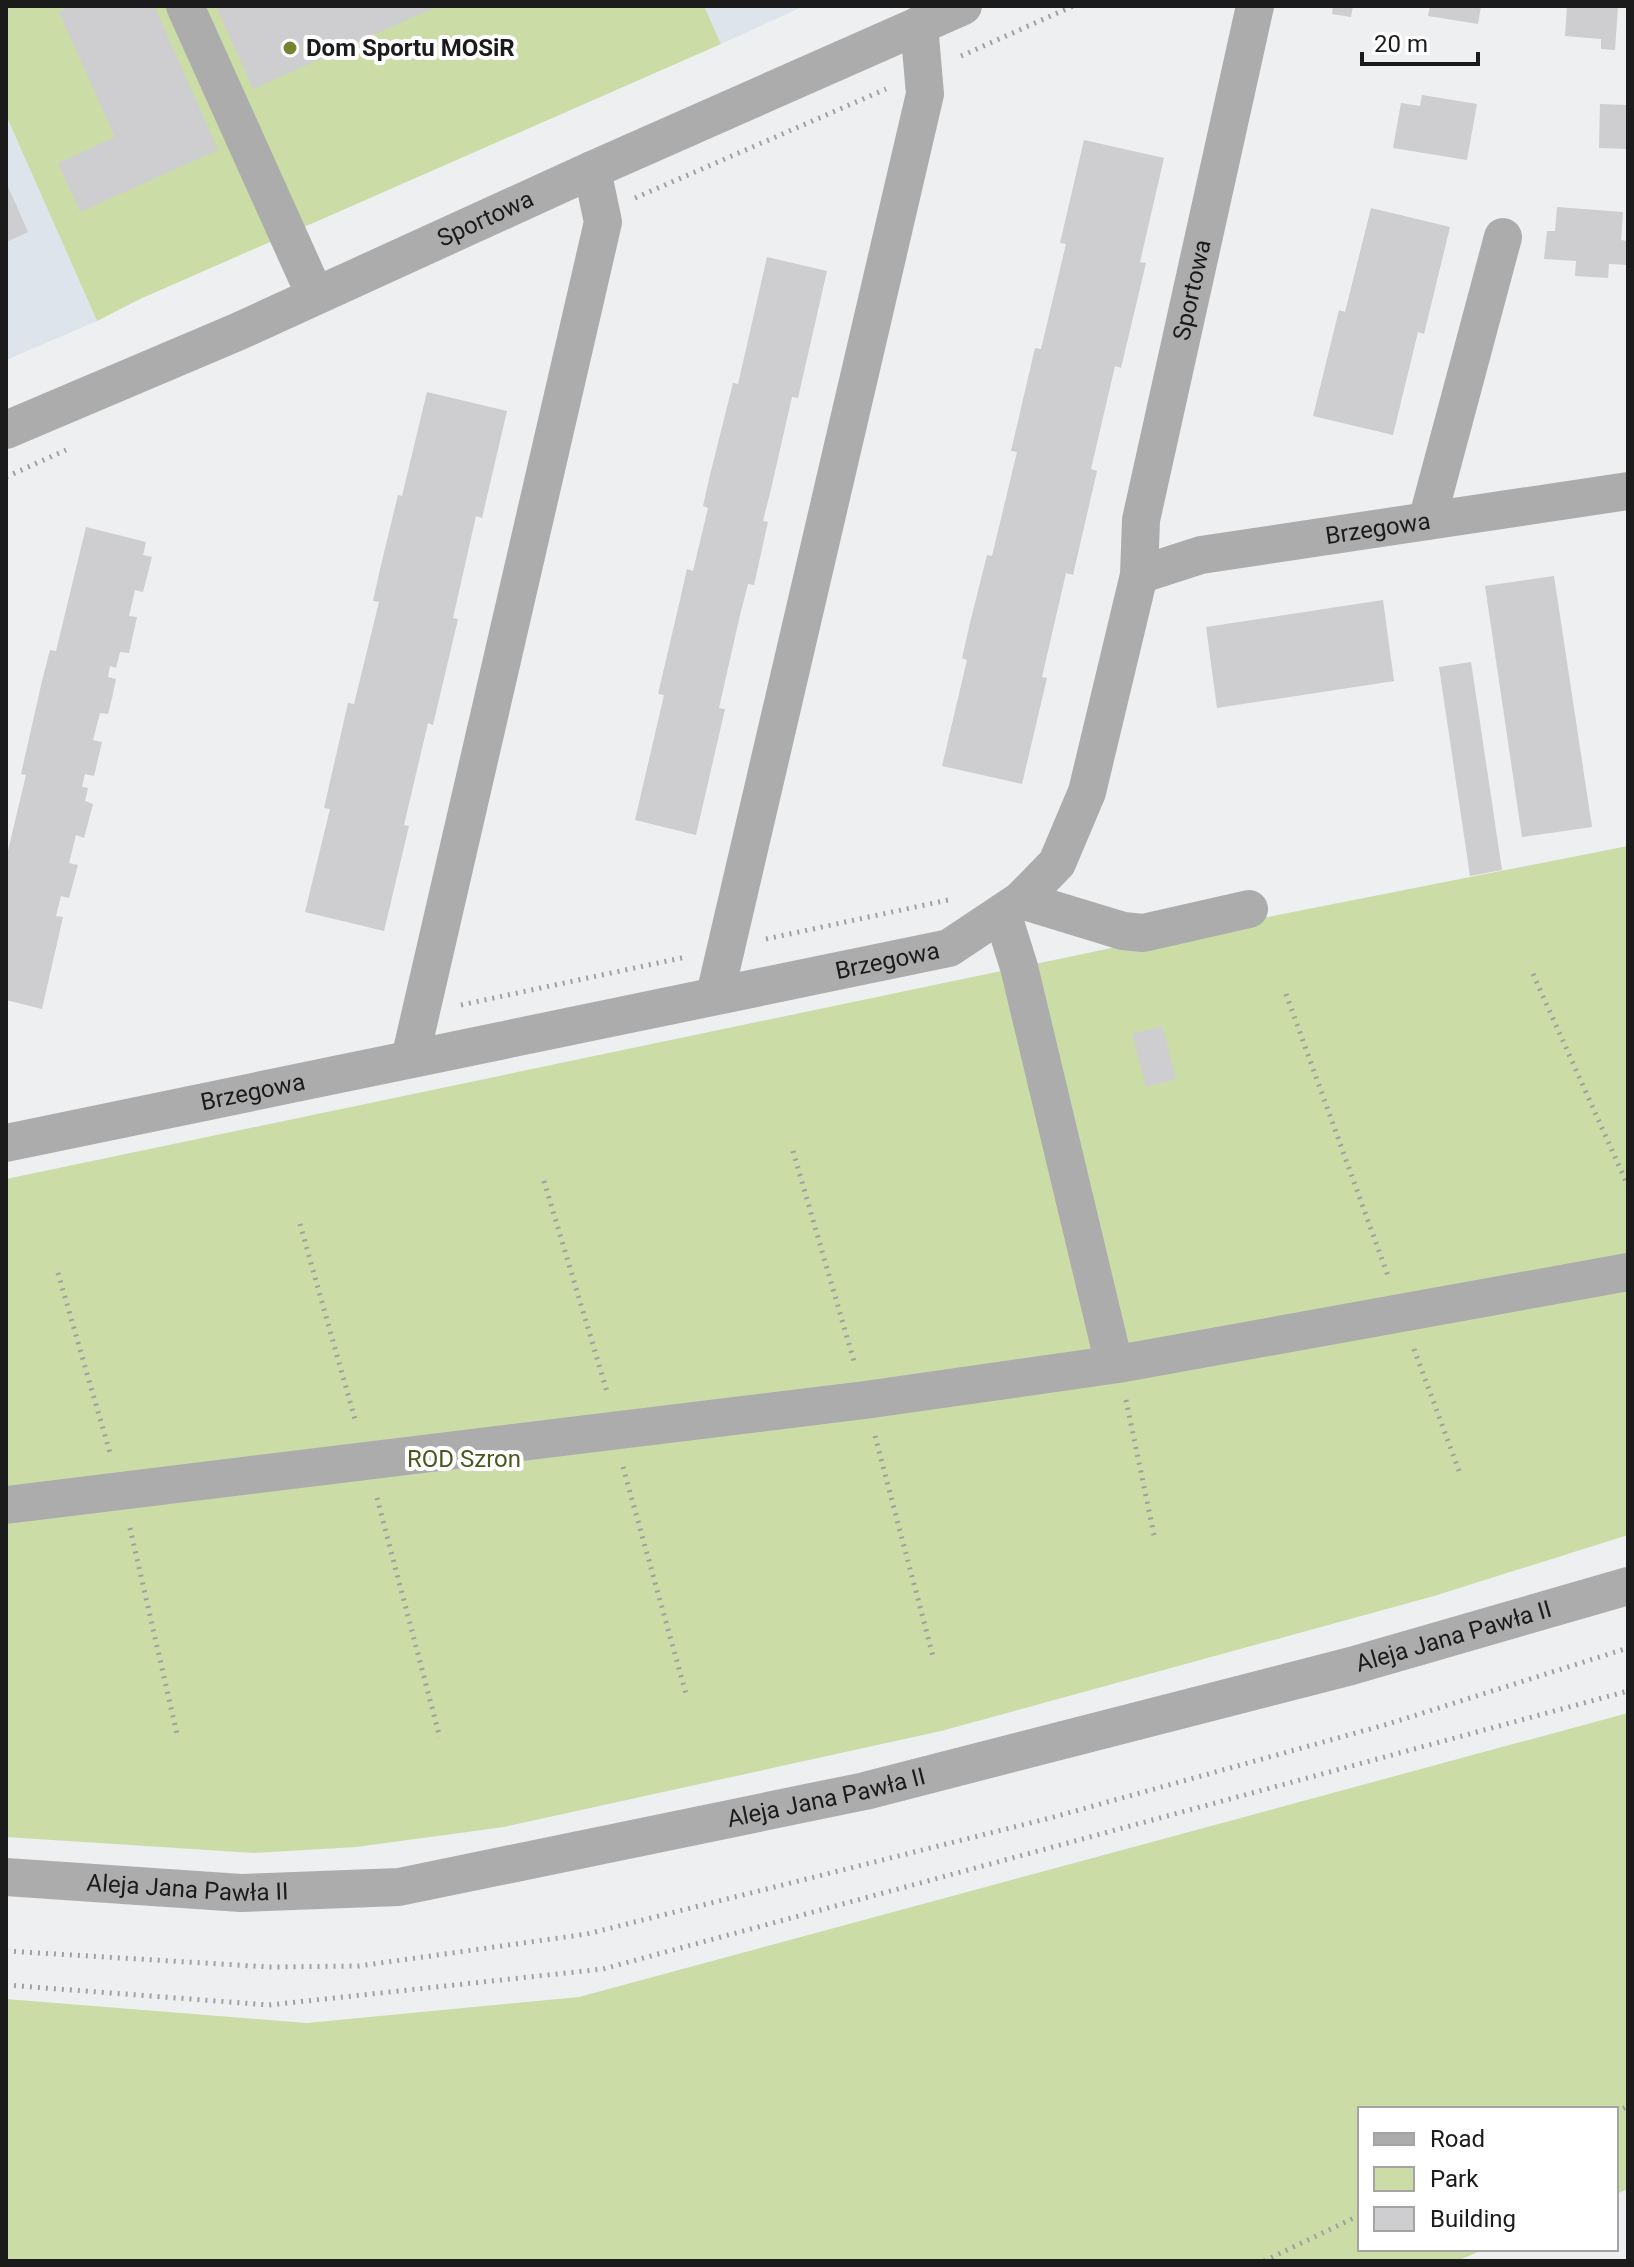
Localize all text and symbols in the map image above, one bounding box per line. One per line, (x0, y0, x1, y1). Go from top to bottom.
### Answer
scale bar (1362, 16, 1478, 66)
text: 20 m (1374, 30, 1428, 58)
place label: Dom Sportu MOSiR (306, 34, 515, 62)
marker: Dom Sportu MOSiR (281, 39, 299, 57)
street label: Sportowa (433, 185, 538, 253)
street label: Sportowa (1167, 237, 1217, 343)
street label: Brzegowa (1323, 507, 1432, 550)
street label: Brzegowa (833, 936, 942, 985)
street label: Brzegowa (198, 1068, 307, 1116)
park label: ROD Szron (407, 1445, 521, 1473)
street label: Aleja Jana Pawła II (1352, 1595, 1555, 1678)
street label: Aleja Jana Pawła II (724, 1762, 928, 1833)
street label: Aleja Jana Pawła II (86, 1869, 289, 1907)
legend (1358, 2107, 1618, 2251)
text: Road (1430, 2125, 1485, 2153)
text: Park (1430, 2165, 1479, 2193)
text: Building (1430, 2205, 1516, 2233)

